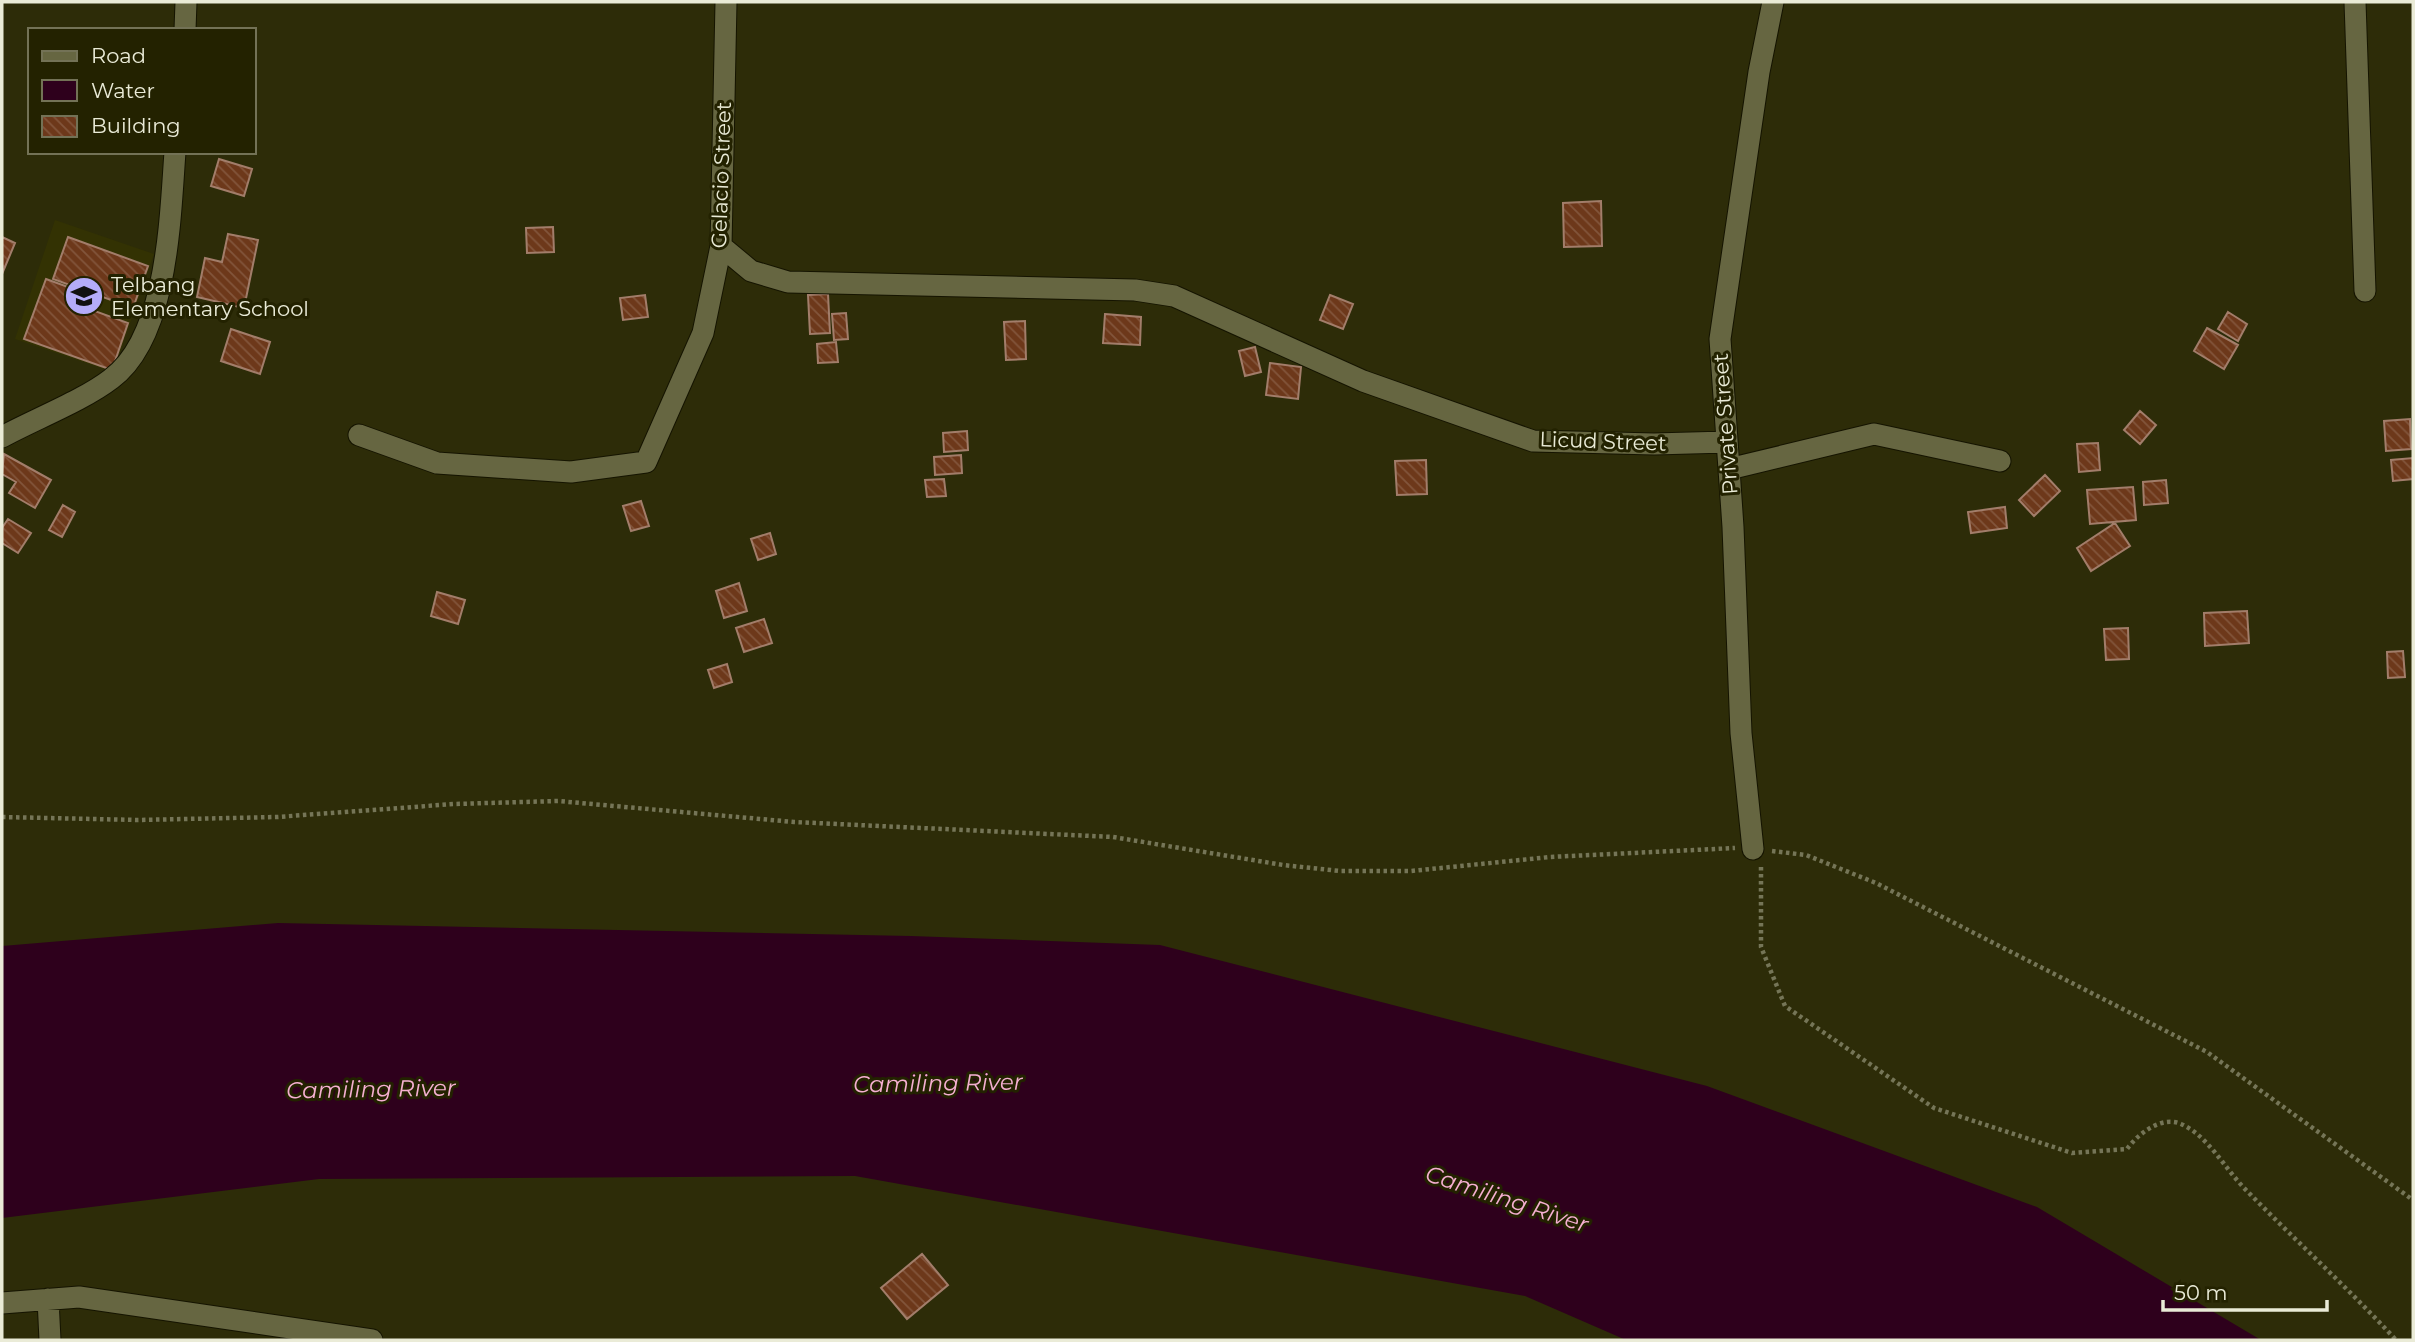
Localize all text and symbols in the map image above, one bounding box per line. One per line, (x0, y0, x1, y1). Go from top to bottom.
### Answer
legend (28, 28, 256, 154)
text: Road (91, 43, 146, 68)
text: Water (91, 78, 155, 103)
street label: Gelacio Street (706, 101, 736, 249)
text: Building (91, 113, 181, 138)
place label: Telbang Elementary School (111, 272, 309, 321)
school or university icon: Telbang Elementary School (63, 275, 105, 317)
street label: Private Street (1708, 352, 1742, 496)
street label: Licud Street (1539, 426, 1667, 456)
water label: Camiling River (853, 1068, 1024, 1098)
water label: Camiling River (286, 1074, 457, 1104)
water label: Camiling River (1422, 1159, 1593, 1239)
scale bar (2163, 1268, 2328, 1312)
text: 50 m (2174, 1280, 2228, 1305)

